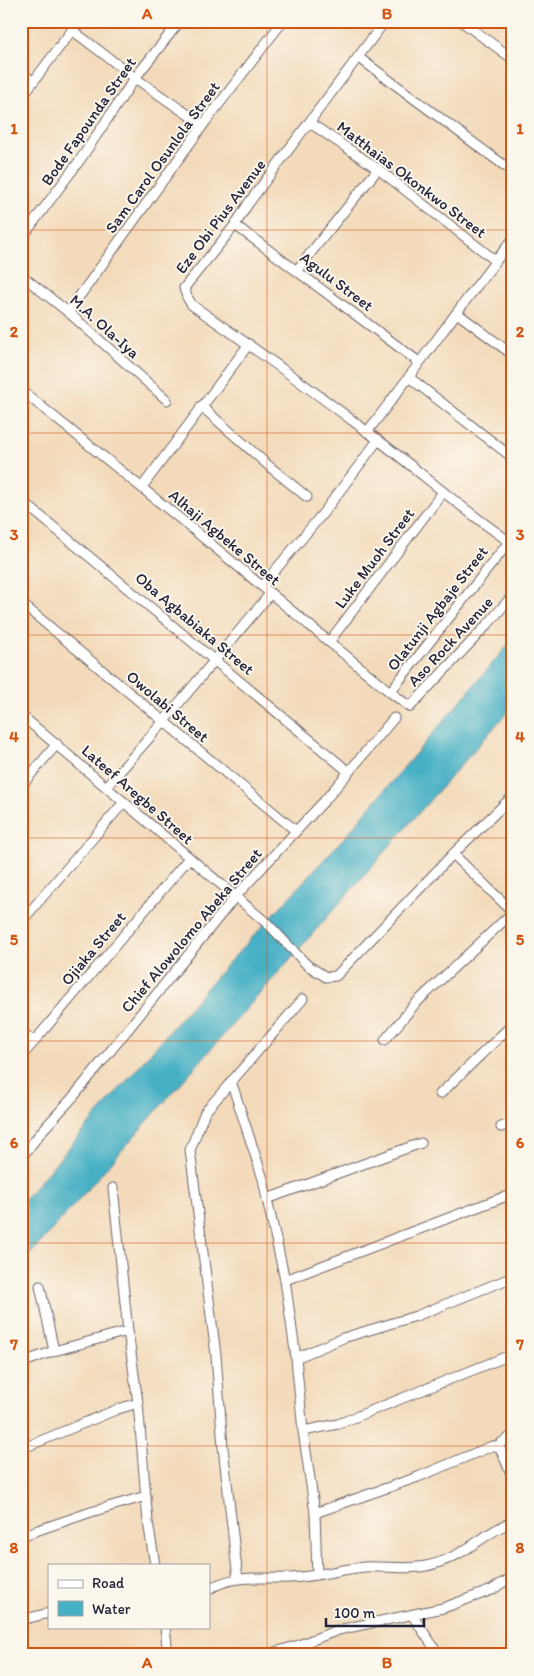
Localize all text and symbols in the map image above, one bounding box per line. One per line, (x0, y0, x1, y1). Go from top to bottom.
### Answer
text: A (141, 4, 153, 23)
text: B (382, 4, 393, 23)
street label: Bode Fapounda Street (37, 53, 140, 189)
street label: Sam Carol Osunlola Street (101, 78, 224, 237)
street label: Matthaias Okonkwo Street (333, 117, 490, 242)
text: 1 (10, 119, 18, 138)
text: 1 (516, 119, 524, 138)
street label: Eze Obi Pius Avenue (171, 155, 270, 277)
street label: Agulu Street (296, 248, 377, 315)
street label: M.A. Ola-Iya (66, 290, 143, 362)
text: 2 (10, 322, 19, 341)
text: 2 (516, 322, 525, 341)
street label: Alhaji Agbeke Street (165, 485, 284, 589)
street label: Luke Muoh Street (330, 504, 418, 612)
text: 3 (10, 525, 19, 544)
text: 3 (516, 525, 525, 544)
street label: Olatunji Agbaje Street (383, 542, 492, 674)
street label: Oba Agbabiaka Street (131, 568, 258, 679)
street label: Aso Rock Avenue (404, 592, 497, 690)
street label: Owolabi Street (123, 667, 213, 746)
text: 4 (9, 727, 19, 746)
text: 4 (515, 727, 525, 746)
street label: Lateef Aregbe Street (78, 741, 197, 848)
street label: Chief Alowolomo Abeka Street (117, 844, 266, 1016)
street label: Ojiaka Street (57, 908, 130, 989)
text: 5 (10, 930, 19, 949)
text: 5 (516, 930, 525, 949)
text: 6 (10, 1133, 19, 1152)
text: 6 (516, 1133, 525, 1152)
text: 7 (9, 1335, 18, 1354)
text: 7 (515, 1335, 524, 1354)
text: 8 (10, 1538, 19, 1557)
text: 8 (516, 1538, 525, 1557)
legend (48, 1564, 210, 1628)
text: Road (92, 1574, 125, 1592)
scale bar (326, 1596, 424, 1628)
text: Water (92, 1600, 131, 1618)
text: 100 m (334, 1604, 376, 1622)
text: A (141, 1653, 153, 1672)
text: B (382, 1653, 393, 1672)

